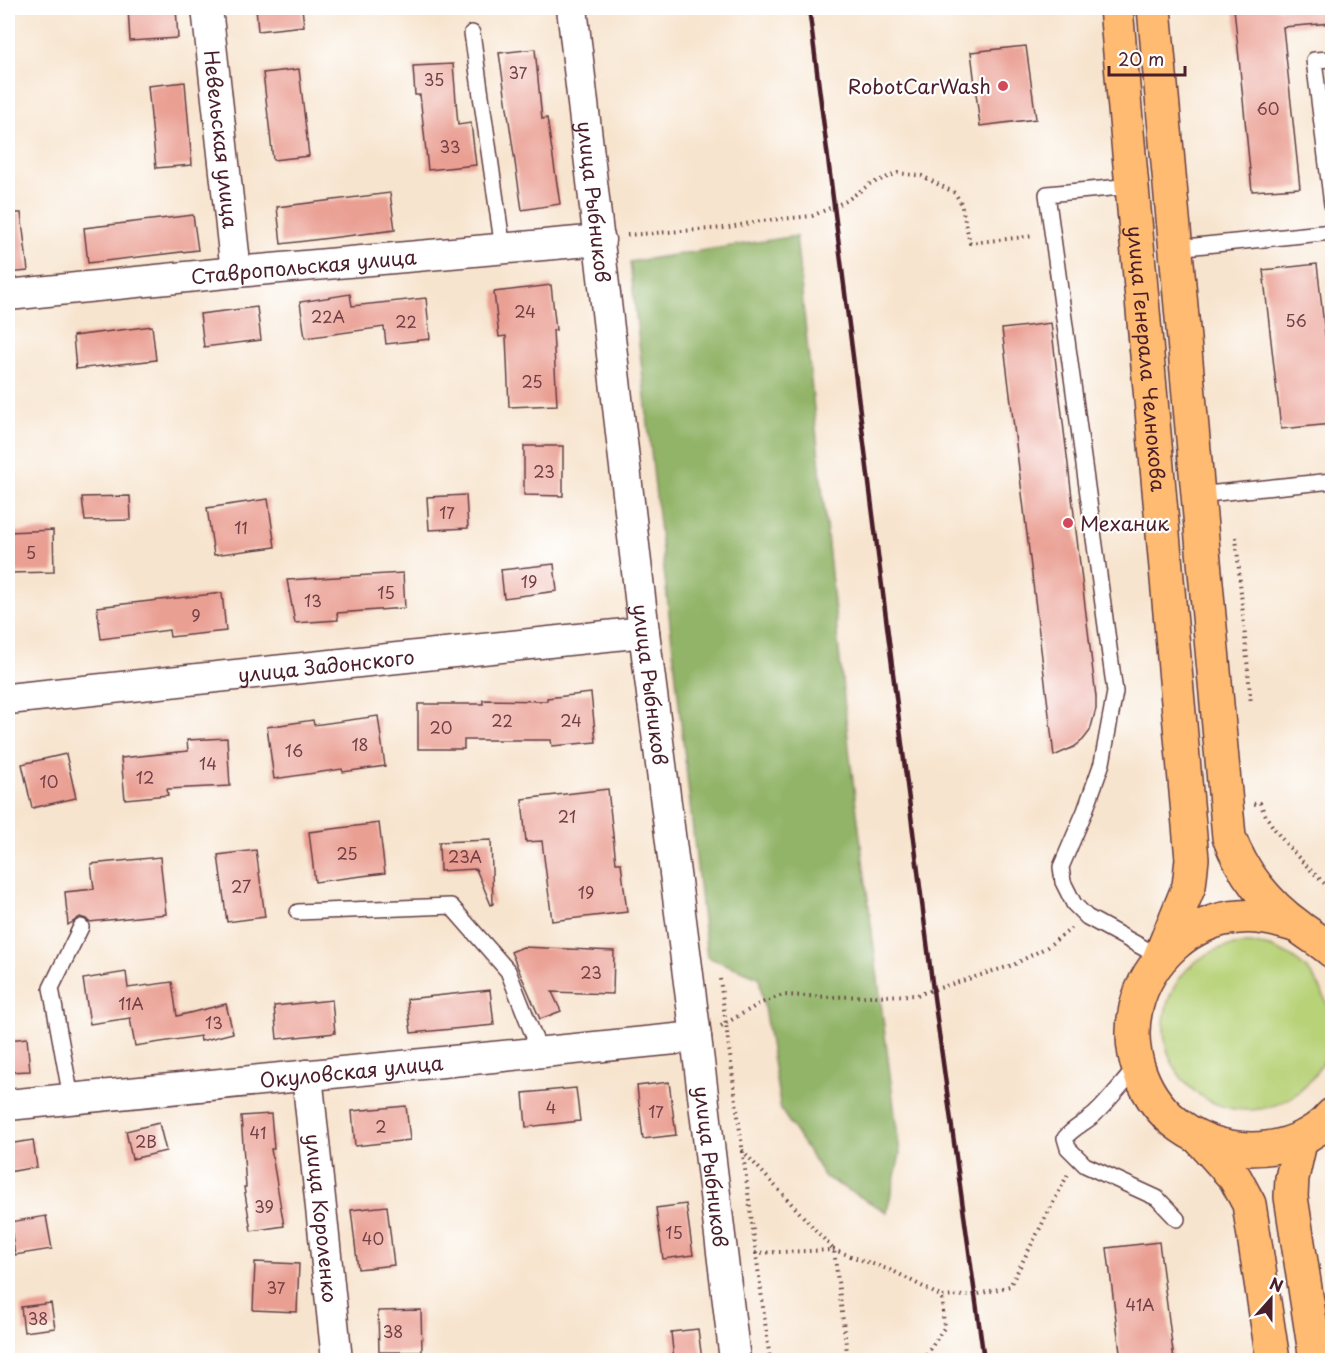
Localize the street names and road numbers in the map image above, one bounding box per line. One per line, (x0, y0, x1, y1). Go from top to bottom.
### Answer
street label: Невельская улица (197, 48, 246, 230)
street label: улица Рыбников (570, 119, 619, 284)
street label: улица Генерала Челнокова (1121, 225, 1174, 493)
street label: Ставропольская улица (189, 241, 418, 291)
street label: улица Рыбников (626, 602, 676, 767)
street label: улица Задонского (236, 641, 416, 690)
street label: Окуловская улица (258, 1047, 445, 1095)
street label: улица Рыбников (687, 1084, 736, 1249)
street label: улица Короленко (298, 1132, 346, 1304)

